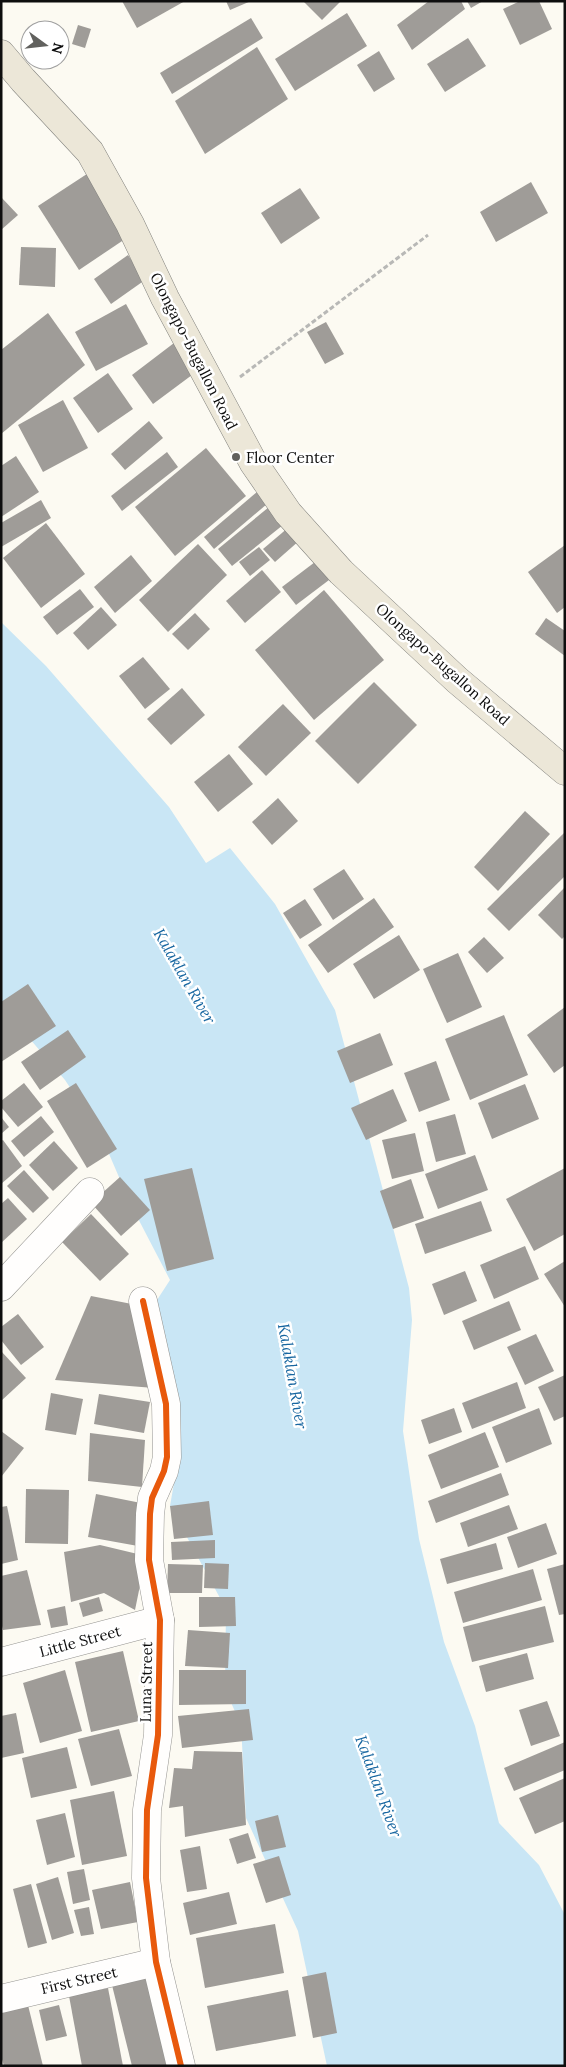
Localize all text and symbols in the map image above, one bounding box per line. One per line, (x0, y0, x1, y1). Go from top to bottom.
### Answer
north arrow (20, 20, 70, 70)
text: N (47, 41, 68, 56)
street label: Olongapo-Bugallon Road (146, 269, 242, 433)
place label: Floor Center (246, 448, 335, 467)
marker: Floor Center (230, 451, 242, 463)
street label: Olongapo-Bugallon Road (372, 599, 514, 729)
water label: Kalaklan River (150, 925, 221, 1028)
water label: Kalaklan River (274, 1322, 312, 1431)
street label: Little Street (37, 1621, 123, 1661)
street label: Luna Street (136, 1641, 156, 1723)
water label: Kalaklan River (351, 1732, 407, 1840)
street label: First Street (39, 1962, 119, 1998)

